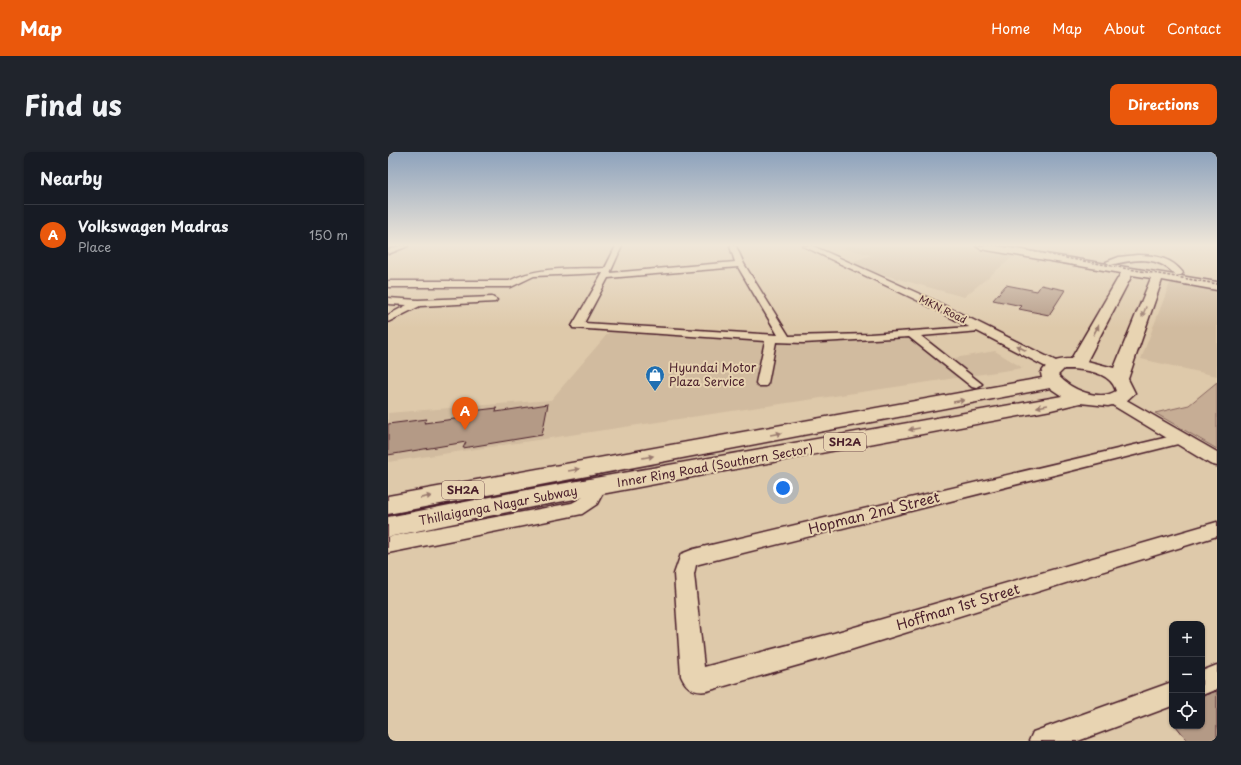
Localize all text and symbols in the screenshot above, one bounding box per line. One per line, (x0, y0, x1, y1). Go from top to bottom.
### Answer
text: Map (20, 14, 62, 42)
text: Home (991, 18, 1030, 39)
text: Map (1052, 18, 1082, 39)
text: About (1104, 18, 1145, 39)
text: Contact (1167, 18, 1221, 39)
text: Find us (24, 83, 122, 126)
button: Directions (1110, 84, 1217, 125)
text: Nearby (40, 165, 102, 191)
text: Volkswagen Madras (78, 214, 229, 237)
text: A (48, 225, 58, 244)
text: 150 m (309, 225, 348, 244)
text: Place (78, 237, 111, 256)
street label: MKN Road (917, 291, 970, 327)
one-way arrow (1141, 307, 1147, 319)
one-way arrow (1093, 324, 1099, 336)
one-way arrow (1015, 345, 1027, 352)
place label: Hyundai Motor Plaza Service (669, 358, 757, 390)
shop icon: Hyundai Motor Plaza Service (644, 364, 666, 392)
pin: A (452, 397, 478, 430)
one-way arrow (953, 397, 965, 403)
one-way arrow (1036, 403, 1048, 409)
one-way arrow (908, 426, 921, 432)
one-way arrow (770, 430, 782, 436)
road number: SH2A (824, 433, 866, 451)
street label: Inner Ring Road (Southern Sector) (615, 439, 814, 491)
one-way arrow (642, 453, 654, 459)
one-way arrow (568, 467, 580, 473)
your location (773, 478, 793, 498)
street label: Thillaiganga Nagar Subway (417, 481, 579, 529)
road number: SH2A (442, 481, 484, 499)
street label: Hopman 2nd Street (806, 486, 942, 539)
one-way arrow (420, 494, 432, 500)
street label: Hoffman 1st Street (893, 578, 1022, 635)
map controls (1169, 621, 1205, 729)
button: + (1169, 621, 1205, 657)
button: − (1169, 657, 1205, 693)
button: locate (1169, 693, 1205, 729)

